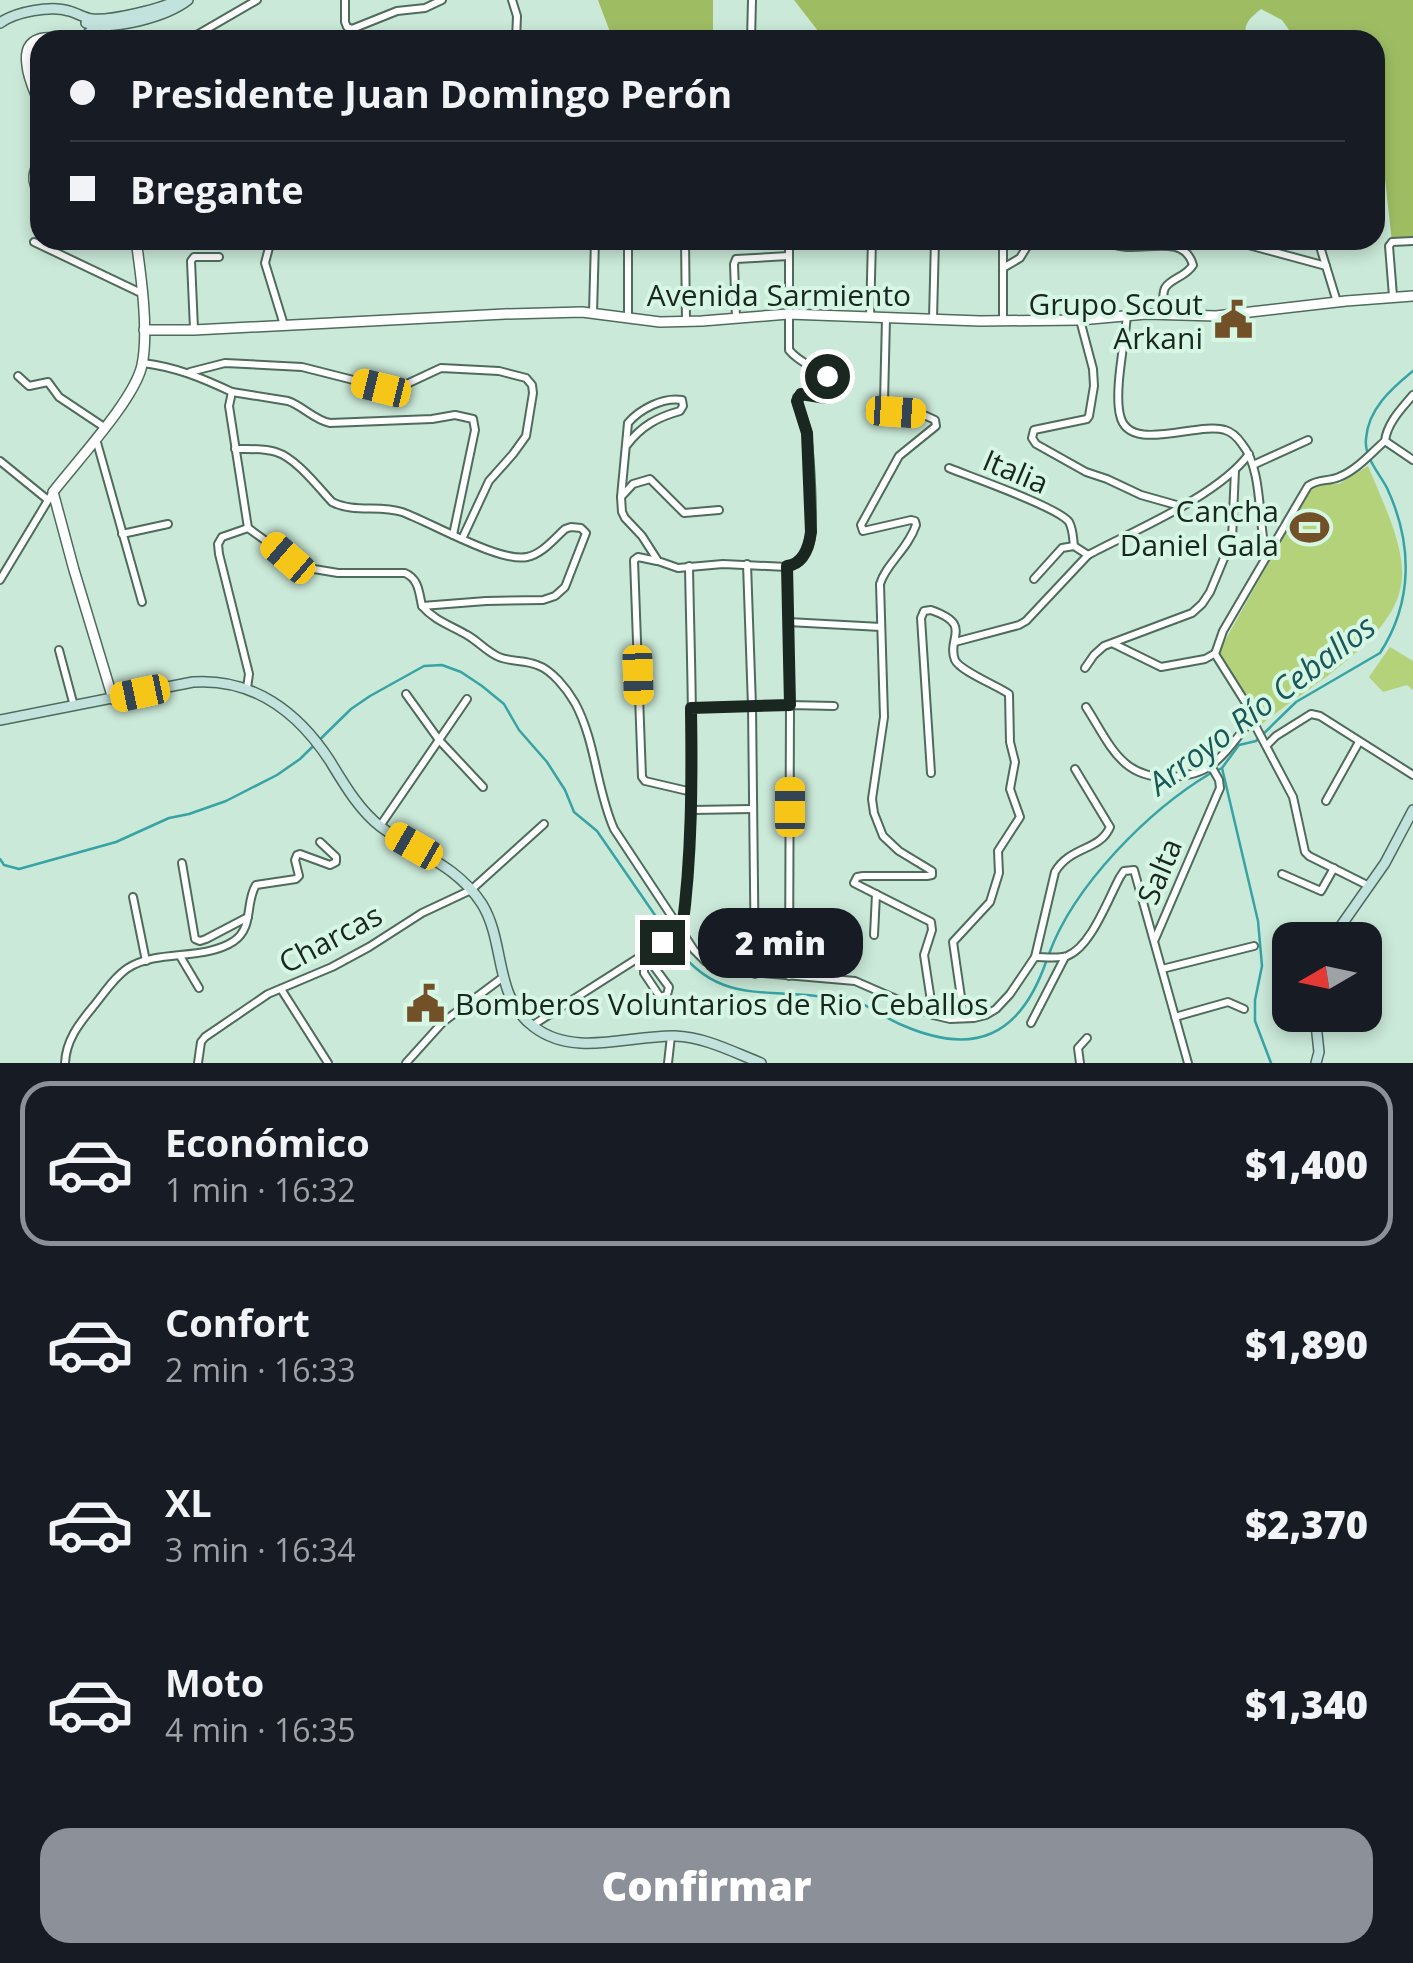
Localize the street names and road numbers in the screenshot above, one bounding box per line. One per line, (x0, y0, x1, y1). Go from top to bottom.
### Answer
street label: Avenida Sarmiento (647, 274, 911, 315)
street label: Italia (977, 439, 1055, 503)
street label: Salta (1127, 832, 1191, 910)
street label: Charcas (271, 894, 389, 982)

